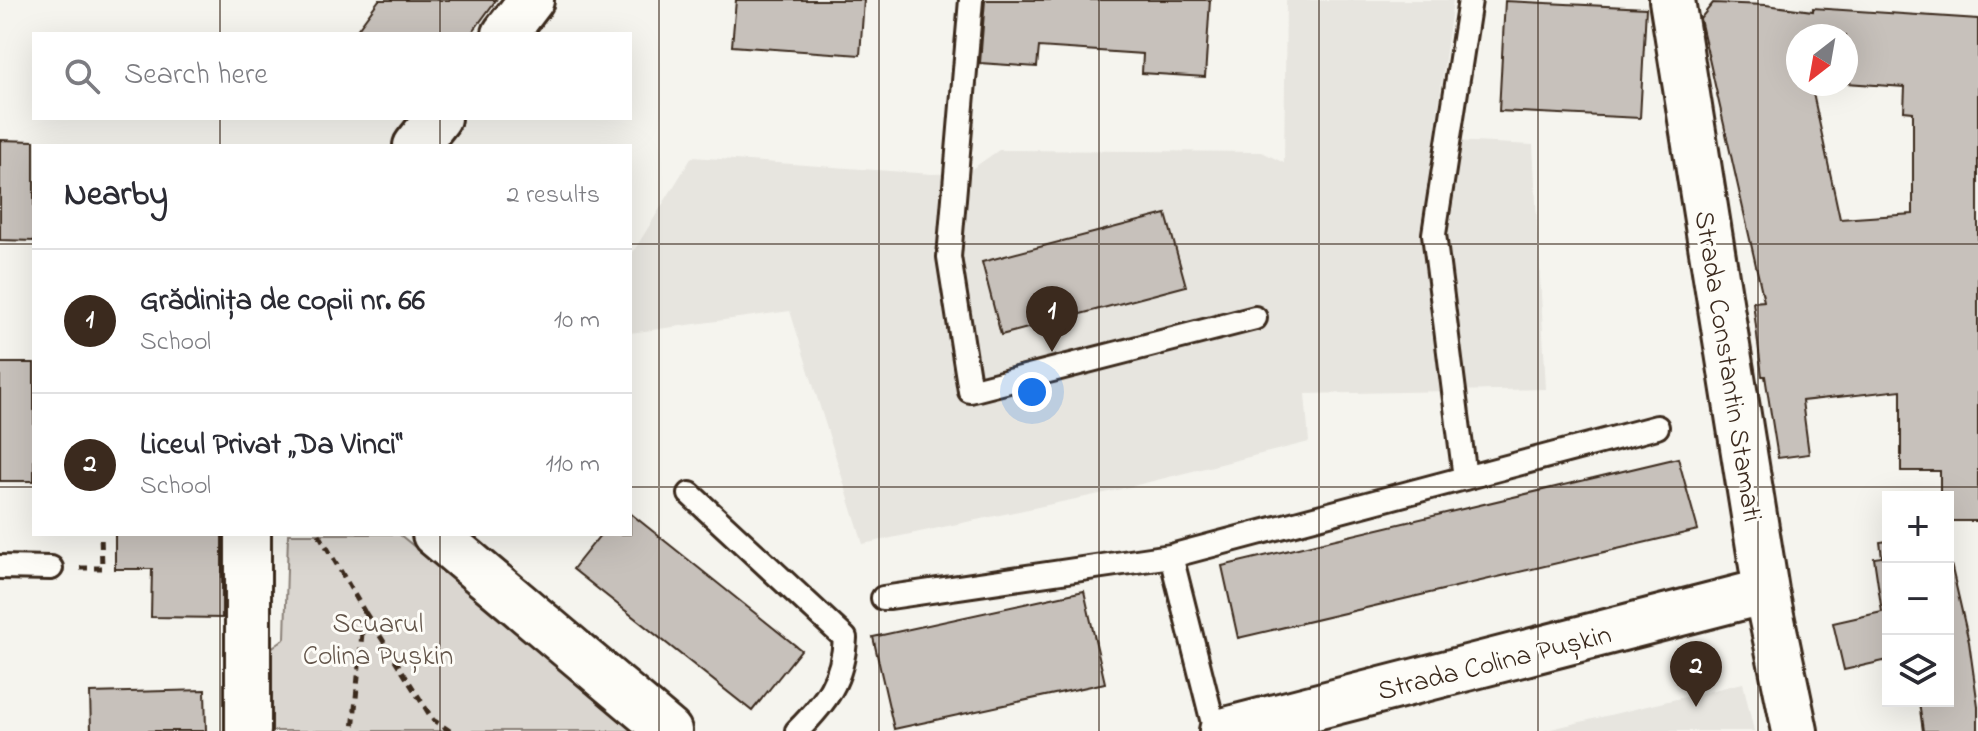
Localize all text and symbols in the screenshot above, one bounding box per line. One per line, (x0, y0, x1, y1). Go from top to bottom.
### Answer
north arrow (1786, 24, 1858, 96)
search box (32, 32, 632, 120)
icon: search (60, 54, 104, 98)
text: Search here (124, 54, 268, 98)
text: Nearby (64, 171, 168, 221)
text: 2 results (507, 177, 600, 215)
street label: Strada Constantin Stamati (1682, 208, 1771, 525)
text: Grădinița de copii nr. 66 (140, 280, 425, 324)
pin: 1 (1026, 286, 1078, 352)
text: 1 (86, 302, 94, 340)
text: 10 m (554, 302, 600, 340)
text: School (140, 324, 211, 362)
your location (1012, 372, 1052, 412)
text: Liceul Privat „Da Vinci“ (140, 424, 403, 468)
text: 2 (84, 446, 96, 484)
text: 110 m (546, 446, 600, 484)
text: School (140, 468, 211, 506)
map controls (1882, 491, 1954, 707)
button: + (1882, 491, 1954, 563)
button: − (1882, 563, 1954, 635)
park label: Scuarul Colina Pușkin (303, 605, 453, 678)
street label: Strada Colina Pușkin (1374, 616, 1616, 713)
button: layers (1882, 635, 1954, 707)
pin: 2 (1670, 641, 1722, 707)

